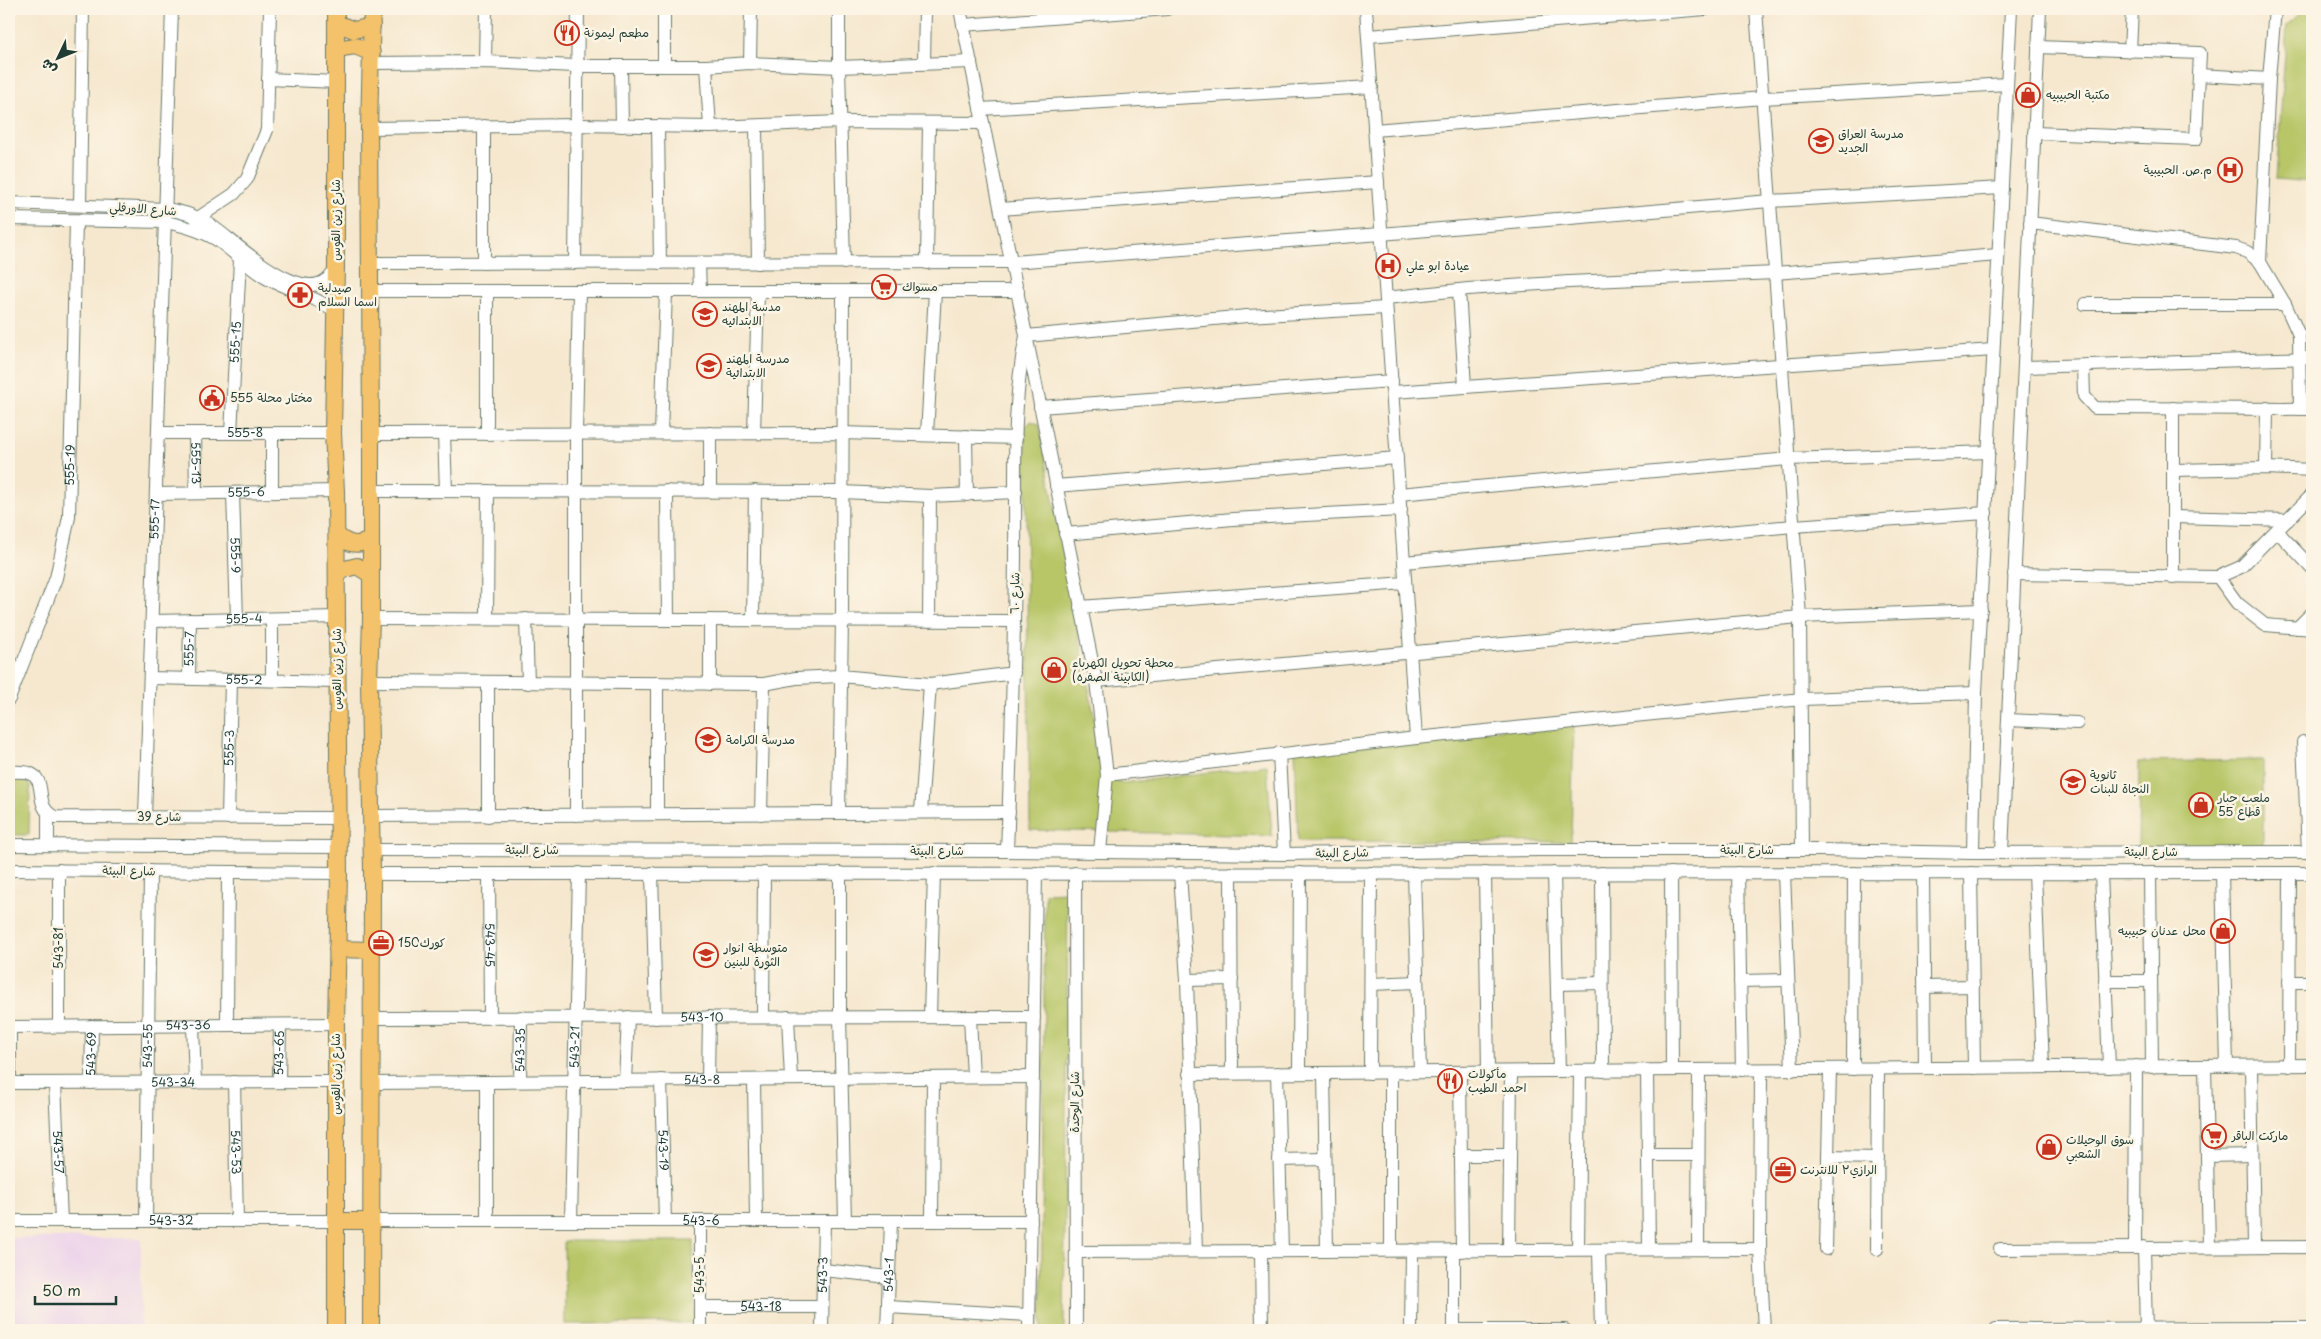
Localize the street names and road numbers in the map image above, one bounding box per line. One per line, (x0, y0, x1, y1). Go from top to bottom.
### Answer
street label: شارع زين القوس (326, 179, 345, 261)
street label: شارع الاورفلي (109, 197, 177, 222)
street label: 555-15 (225, 321, 245, 364)
street label: 555-8 (227, 423, 263, 441)
street label: 555-13 (187, 442, 206, 484)
street label: 555-19 (60, 444, 79, 486)
street label: 555-6 (227, 482, 265, 501)
street label: 555-17 (144, 498, 164, 540)
street label: 555-9 (226, 537, 246, 573)
street label: شارع ٦٠ (1005, 572, 1024, 614)
street label: 555-4 (225, 609, 263, 627)
street label: شارع زين القوس (327, 628, 346, 710)
street label: 555-7 (179, 631, 198, 667)
street label: 555-2 (225, 670, 263, 688)
street label: 555-3 (219, 729, 238, 767)
street label: شارع 39 (137, 807, 181, 826)
street label: شارع البيئة (505, 840, 559, 859)
street label: شارع البيئة (1720, 840, 1774, 859)
street label: شارع البيئة (910, 841, 964, 860)
street label: شارع البيئة (2124, 842, 2178, 861)
street label: شارع البيئة (1315, 843, 1369, 862)
street label: شارع البيئة (102, 861, 156, 880)
street label: 543-45 (481, 923, 500, 967)
street label: 543-81 (49, 927, 67, 969)
street label: 543-10 (680, 1007, 724, 1026)
street label: 543-36 (165, 1015, 211, 1034)
street label: 543-55 (138, 1024, 156, 1068)
street label: 543-21 (565, 1026, 583, 1069)
street label: 543-35 (510, 1028, 529, 1072)
street label: 543-65 (269, 1030, 288, 1076)
street label: 543-69 (81, 1032, 100, 1076)
street label: شارع زين القوس (326, 1033, 345, 1115)
street label: 543-8 (684, 1070, 720, 1088)
street label: شارع الوحدة (1065, 1071, 1084, 1133)
street label: 543-34 (151, 1072, 195, 1091)
street label: 543-53 (227, 1129, 246, 1175)
street label: 543-19 (654, 1129, 674, 1171)
street label: 543-57 (49, 1130, 69, 1174)
street label: 543-32 (149, 1211, 193, 1229)
street label: 543-6 (682, 1211, 720, 1229)
street label: 543-3 (813, 1256, 831, 1293)
street label: 543-5 (690, 1257, 708, 1293)
street label: 543-1 (878, 1257, 898, 1293)
street label: 543-18 (740, 1297, 782, 1315)

